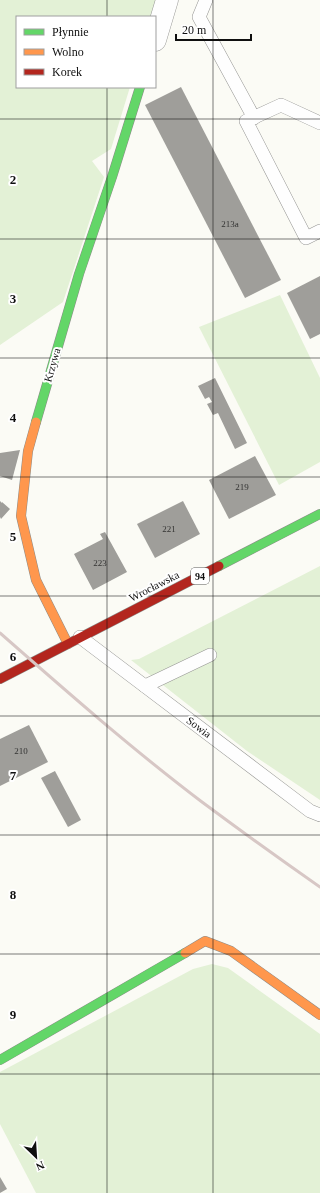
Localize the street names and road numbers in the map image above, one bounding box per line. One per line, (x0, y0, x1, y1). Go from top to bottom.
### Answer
street label: Krzywa (41, 347, 63, 383)
street label: Wrocławska (127, 568, 181, 604)
road number: 94 (191, 568, 209, 584)
street label: Sowia (184, 714, 214, 740)

